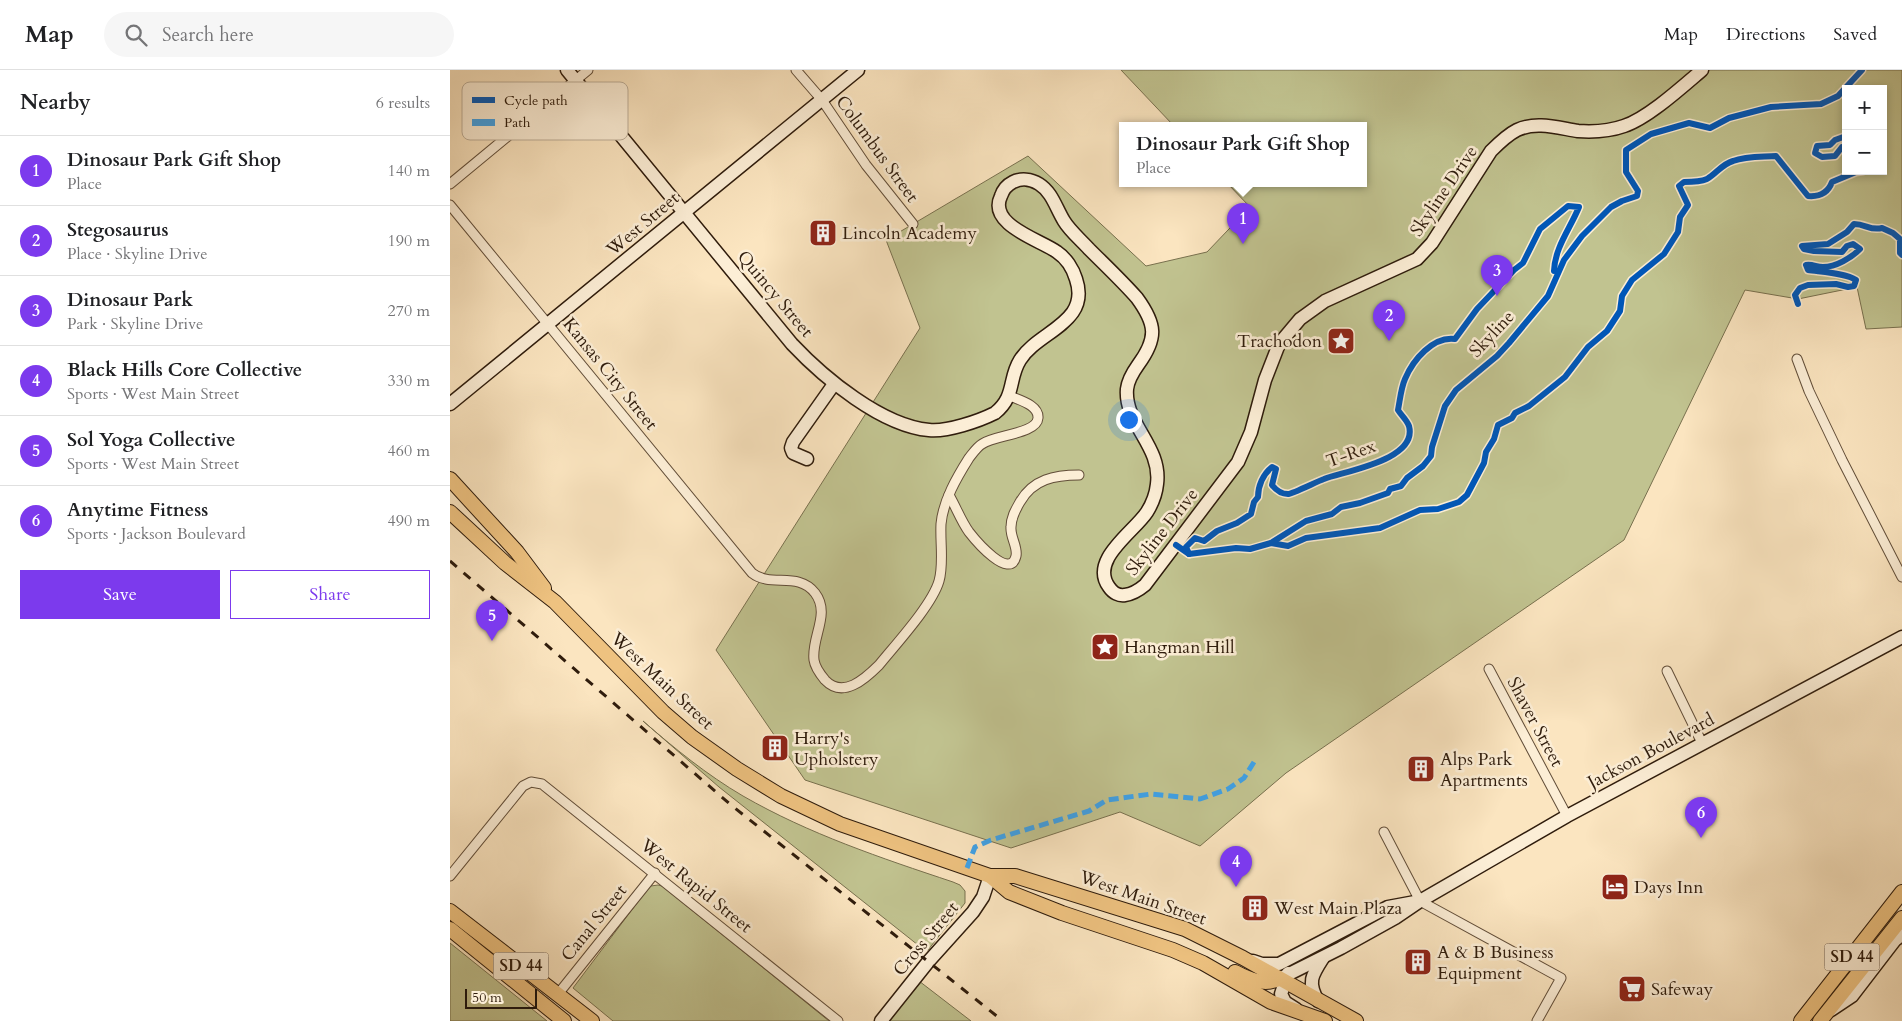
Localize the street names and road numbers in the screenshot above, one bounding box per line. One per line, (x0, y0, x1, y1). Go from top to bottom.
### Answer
street label: Columbus Street (830, 90, 925, 208)
street label: Skyline Drive (1404, 141, 1484, 241)
street label: West Street (601, 186, 685, 262)
street label: Quincy Street (731, 245, 819, 343)
street label: Skyline (1464, 305, 1520, 363)
street label: Kansas City Street (557, 312, 663, 436)
street label: T-Rex (1323, 434, 1379, 474)
street label: Skyline Drive (1120, 483, 1204, 581)
street label: West Main Street (604, 626, 719, 736)
street label: Shaver Street (1501, 673, 1569, 772)
street label: Jackson Boulevard (1581, 707, 1719, 796)
street label: West Rapid Street (634, 832, 757, 939)
street label: West Main Street (1075, 864, 1210, 932)
street label: Canal Street (555, 879, 633, 967)
street label: Cross Street (887, 896, 965, 982)
road number: SD 44 (1824, 944, 1880, 970)
road number: SD 44 (494, 952, 548, 979)

